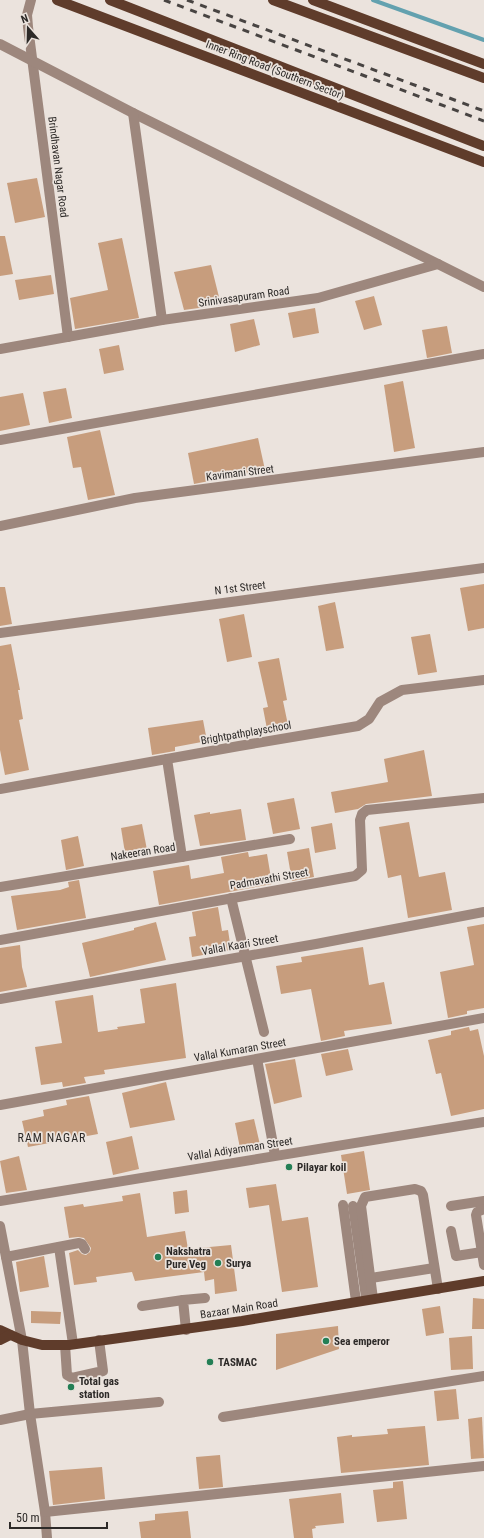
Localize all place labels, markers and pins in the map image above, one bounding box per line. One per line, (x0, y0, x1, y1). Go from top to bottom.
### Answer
place label: Pilayar koil (297, 1161, 347, 1174)
marker: Pilayar koil (284, 1162, 294, 1172)
place label: Nakshatra Pure Veg (166, 1245, 211, 1271)
marker: Nakshatra Pure Veg (153, 1252, 163, 1262)
place label: Surya (226, 1257, 251, 1270)
marker: Surya (213, 1258, 223, 1268)
place label: Sea emperor (334, 1335, 390, 1348)
marker: Sea emperor (321, 1336, 331, 1346)
place label: TASMAC (218, 1356, 257, 1369)
marker: TASMAC (205, 1357, 215, 1367)
place label: Total gas station (79, 1375, 119, 1401)
marker: Total gas station (66, 1382, 76, 1392)

